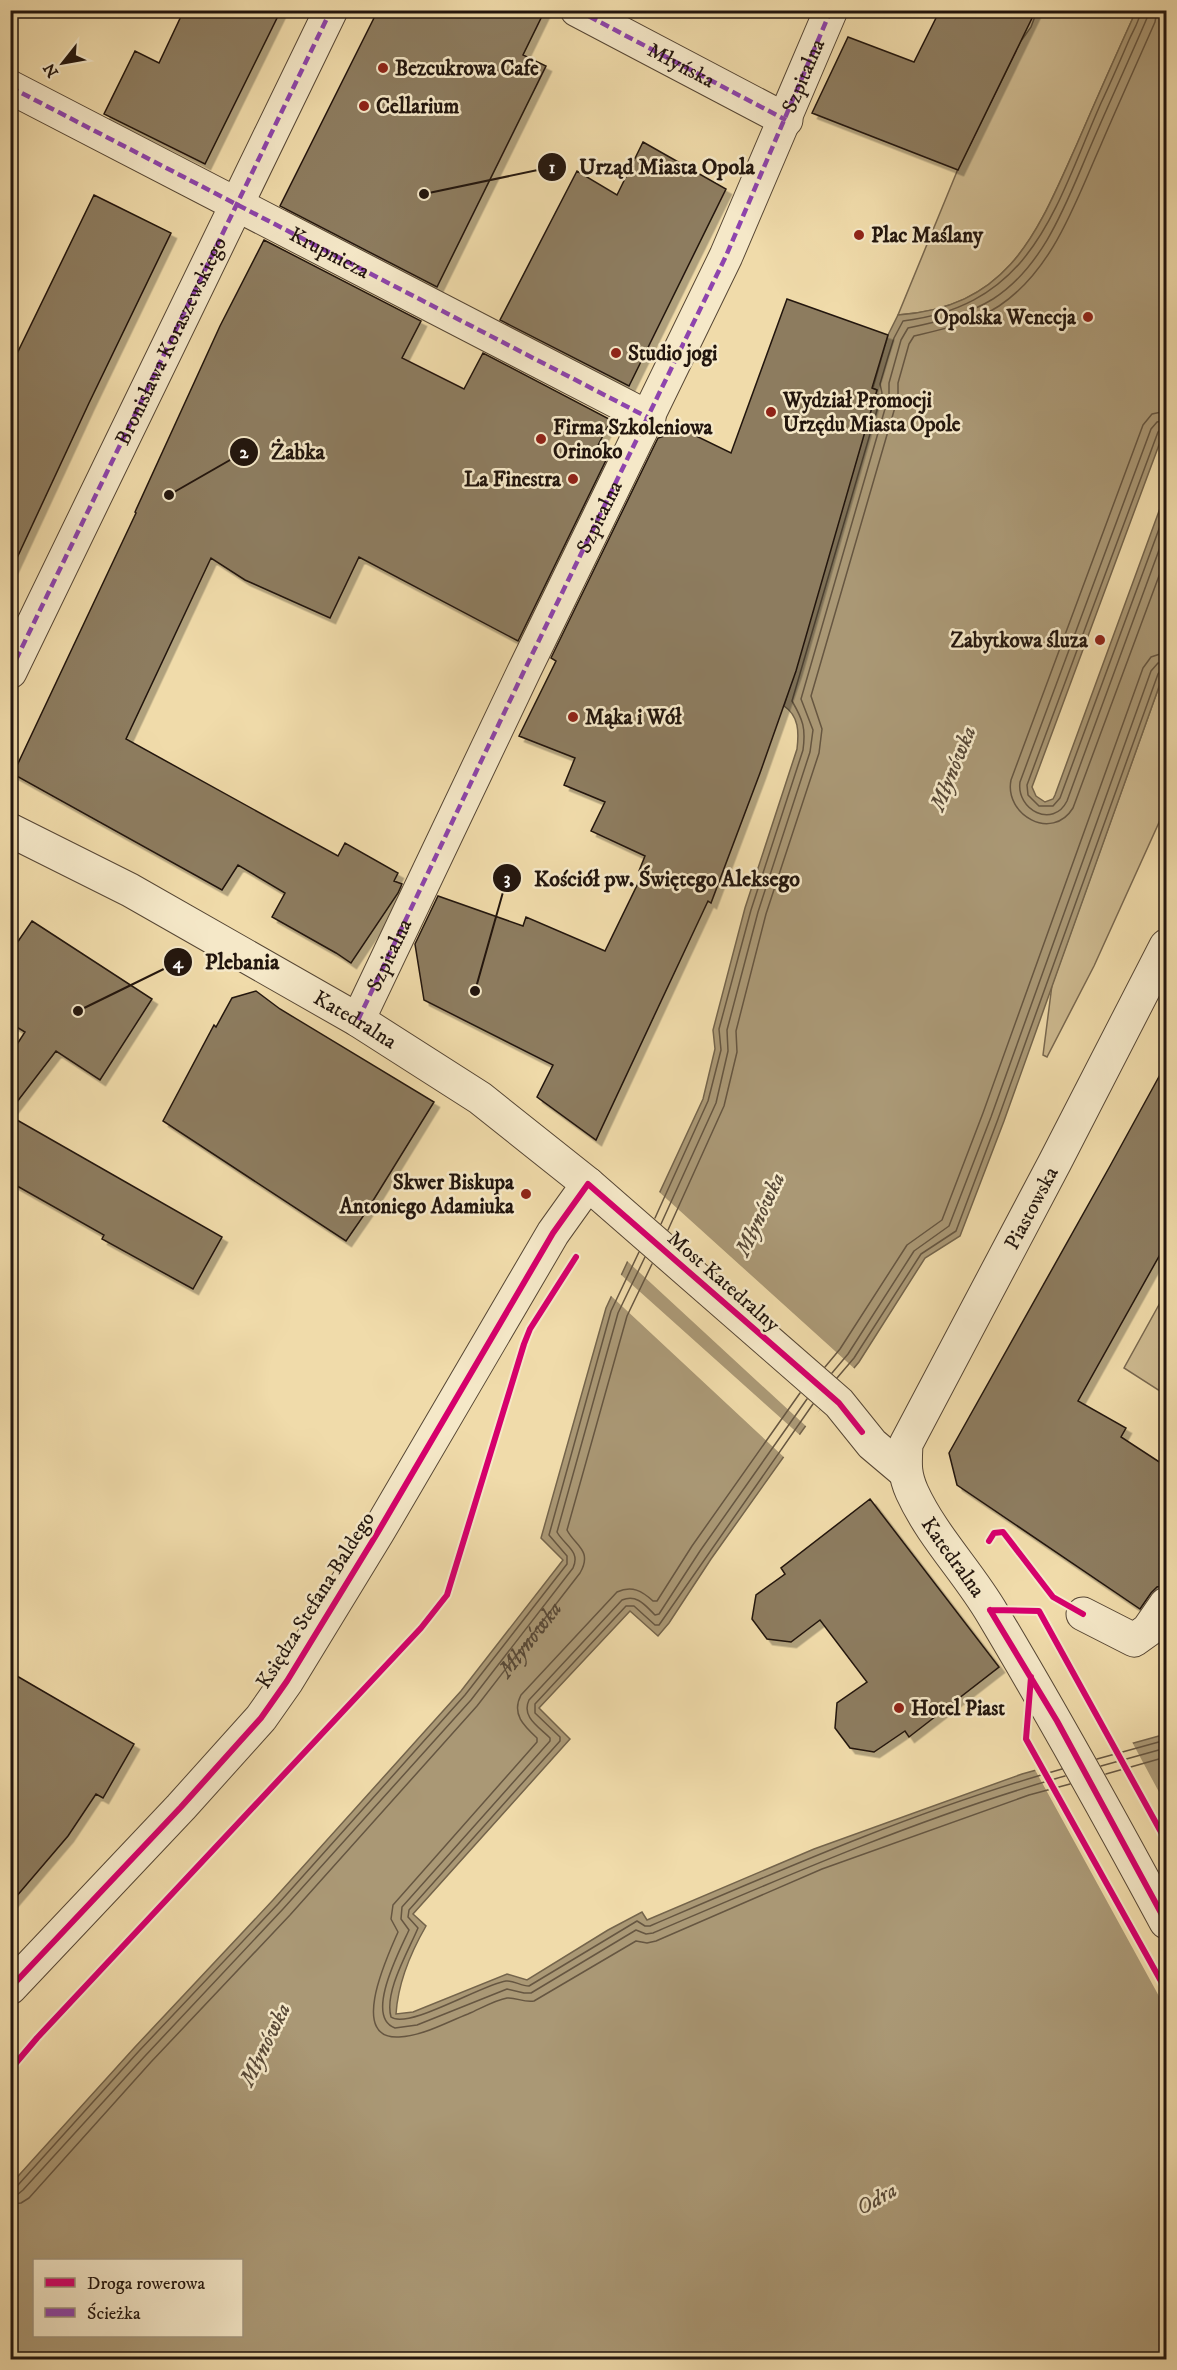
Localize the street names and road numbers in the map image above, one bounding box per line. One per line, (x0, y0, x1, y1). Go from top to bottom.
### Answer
street label: Szpitalna (777, 35, 831, 117)
street label: Młyńska (643, 37, 719, 94)
street label: Krupnicza (285, 222, 374, 285)
street label: Bronisława Koraszewskiego (110, 233, 233, 450)
street label: Szpitalna (571, 476, 629, 558)
street label: Szpitalna (361, 915, 418, 996)
street label: Katedralna (309, 985, 401, 1055)
street label: Piastowska (999, 1162, 1065, 1254)
street label: Most Katedralny (662, 1226, 786, 1338)
street label: Księdza Stefana Baldego (251, 1507, 381, 1694)
street label: Katedralna (915, 1513, 990, 1603)

